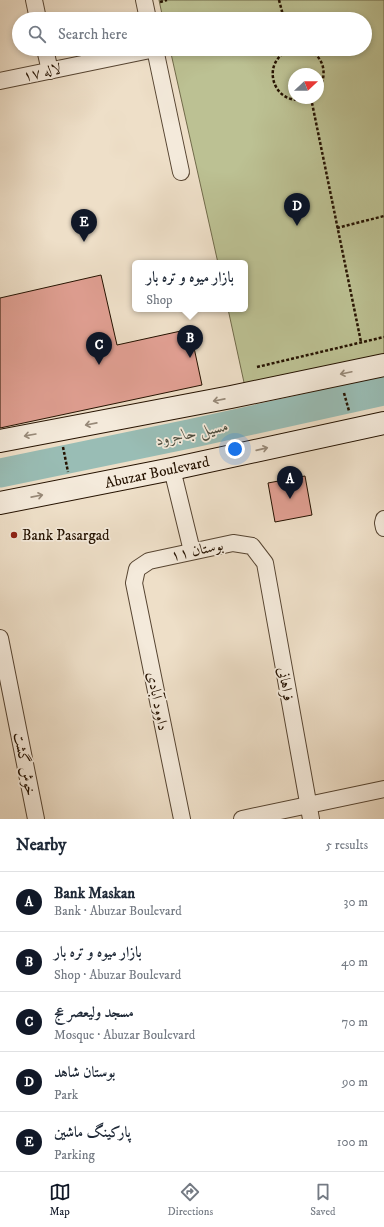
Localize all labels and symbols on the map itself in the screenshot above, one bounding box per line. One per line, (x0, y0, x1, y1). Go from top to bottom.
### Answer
street label: لاله ۱۷ (21, 59, 63, 86)
north arrow (288, 68, 324, 104)
pin: D (284, 193, 310, 226)
pin: E (71, 209, 97, 242)
pin: B (177, 325, 203, 358)
pin: C (86, 332, 112, 365)
one-way arrow (340, 369, 353, 377)
one-way arrow (213, 396, 226, 404)
water label: مسیل جاجرود (154, 415, 231, 451)
one-way arrow (85, 420, 98, 428)
one-way arrow (24, 432, 37, 440)
your location (225, 439, 245, 459)
one-way arrow (255, 445, 268, 453)
street label: Abuzar Boulevard (103, 452, 212, 493)
pin: A (277, 466, 303, 499)
one-way arrow (30, 492, 43, 500)
place label: Bank Pasargad (22, 526, 110, 545)
marker: Bank Pasargad (9, 530, 19, 540)
street label: بوستان ۱۱ (169, 536, 225, 565)
street label: فراهانی (273, 666, 298, 703)
street label: داوود آبادی (142, 670, 173, 732)
street label: خوش گشت (9, 731, 40, 798)

